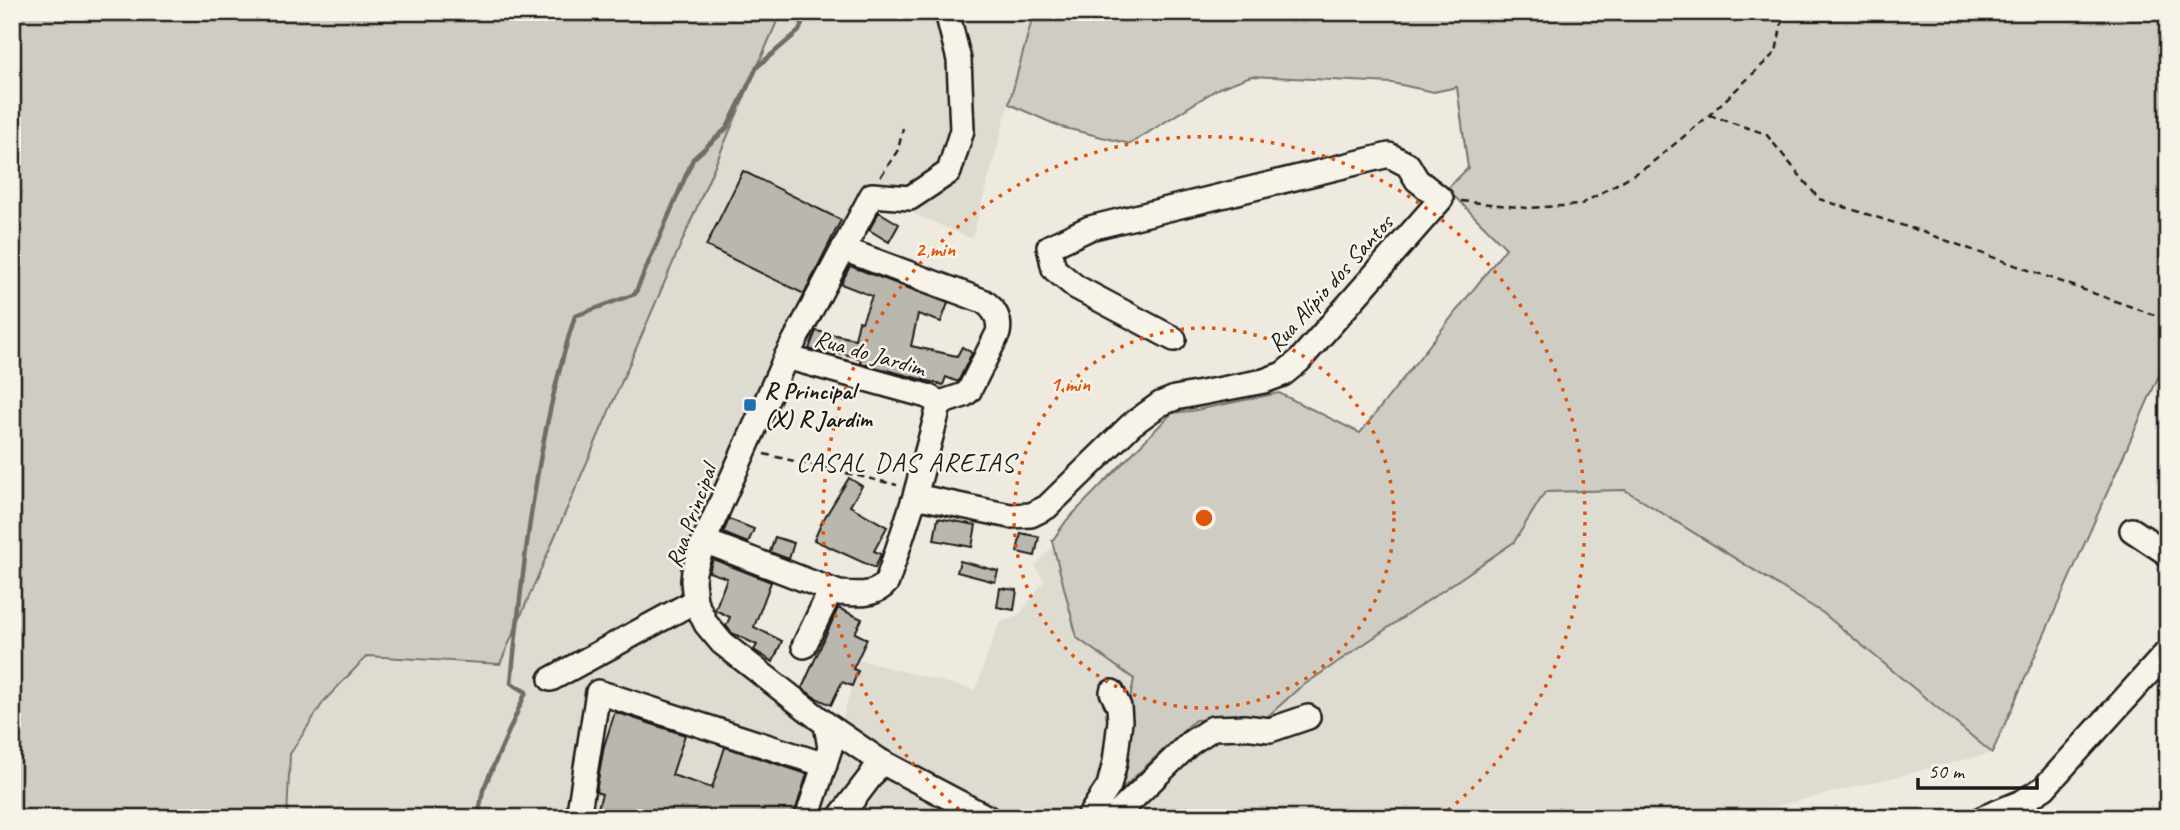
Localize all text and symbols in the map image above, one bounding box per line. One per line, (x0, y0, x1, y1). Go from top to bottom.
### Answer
street label: Rua Alípio dos Santos (1261, 207, 1401, 358)
text: 2 min (915, 236, 955, 262)
street label: Rua do Jardim (811, 323, 931, 384)
text: 1 min (1050, 371, 1090, 397)
place label: R Principal (X) R Jardim (764, 376, 873, 434)
marker: R Principal (X) R Jardim (742, 397, 758, 413)
district label: CASAL DAS AREIAS (796, 446, 1019, 479)
street label: Rua Principal (659, 457, 725, 572)
centre of rings (1192, 506, 1216, 530)
scale bar (1918, 746, 2036, 790)
text: 50 m (1928, 758, 1966, 784)

